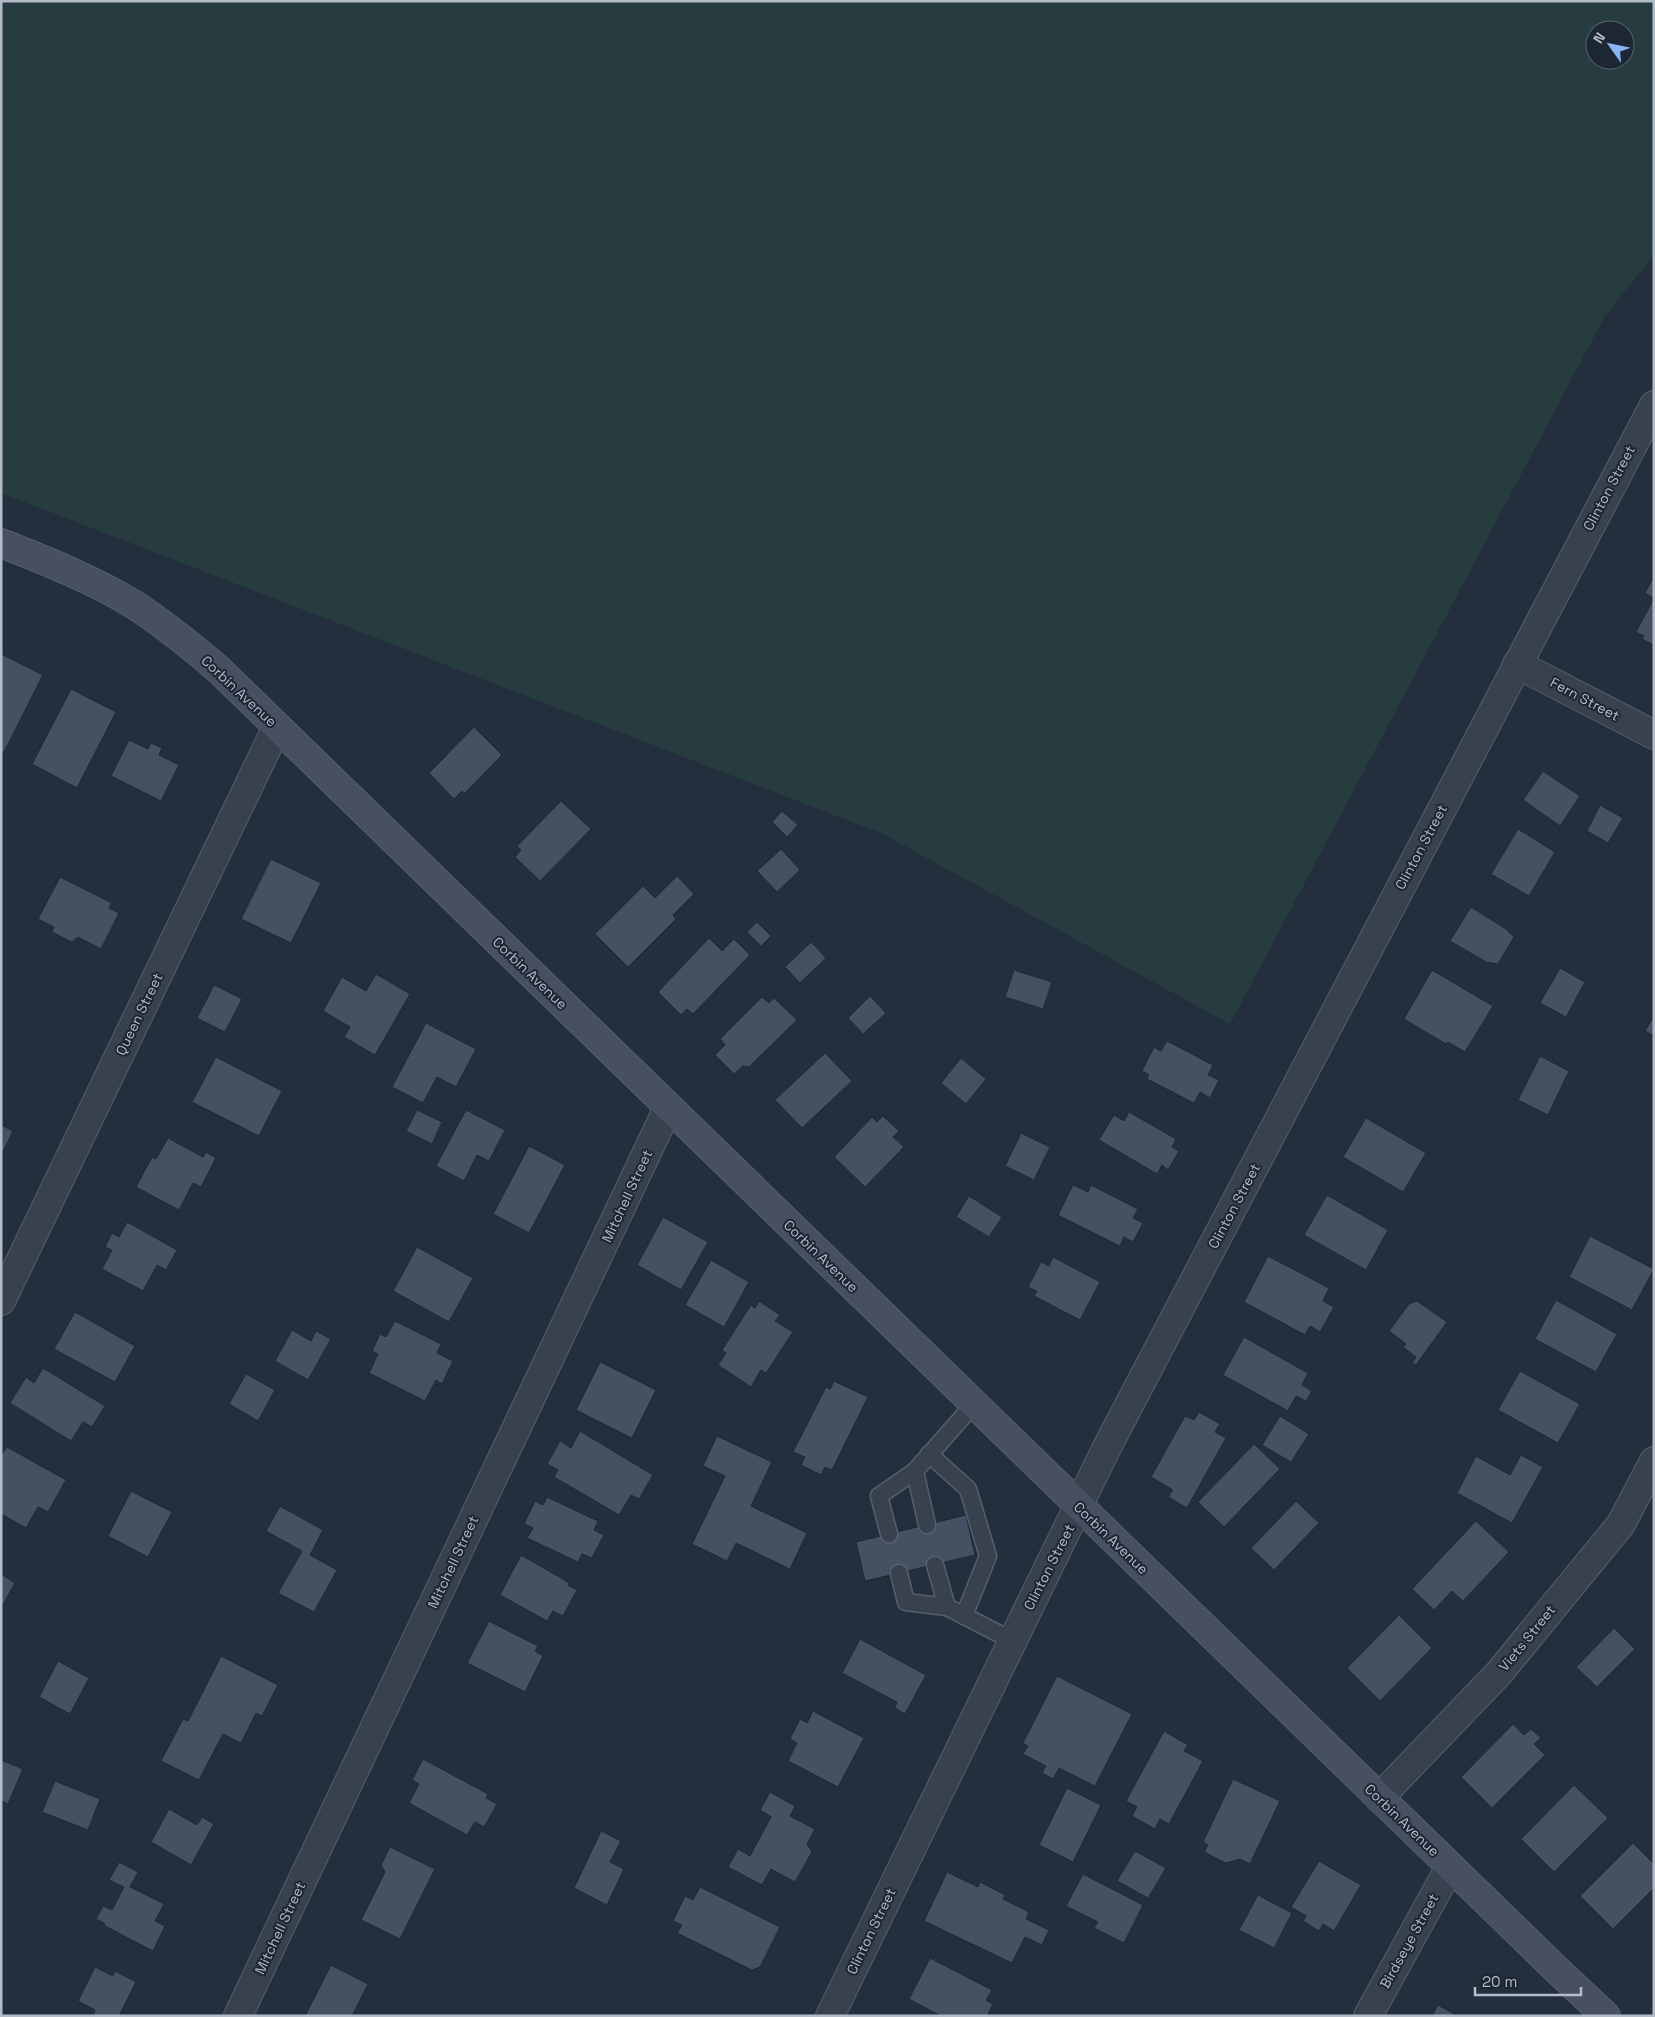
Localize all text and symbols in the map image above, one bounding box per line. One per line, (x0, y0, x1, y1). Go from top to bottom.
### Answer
north arrow (1585, 20, 1635, 70)
text: N (1589, 29, 1609, 47)
street label: Clinton Street (1579, 442, 1639, 534)
street label: Corbin Avenue (197, 651, 281, 731)
street label: Fern Street (1547, 673, 1623, 725)
street label: Clinton Street (1391, 801, 1451, 893)
street label: Corbin Avenue (489, 933, 571, 1013)
street label: Queen Street (111, 970, 167, 1058)
street label: Mitchell Street (598, 1147, 656, 1245)
street label: Clinton Street (1204, 1160, 1264, 1252)
street label: Corbin Avenue (780, 1216, 862, 1296)
street label: Corbin Avenue (1070, 1498, 1152, 1578)
street label: Mitchell Street (424, 1513, 482, 1611)
street label: Clinton Street (1020, 1521, 1078, 1613)
street label: Viets Street (1495, 1601, 1559, 1675)
street label: Corbin Avenue (1361, 1780, 1443, 1860)
street label: Mitchell Street (251, 1879, 309, 1977)
street label: Clinton Street (842, 1885, 900, 1977)
street label: Birdseye Street (1376, 1890, 1442, 1992)
scale bar (1475, 1964, 1581, 1996)
text: 20 m (1482, 1972, 1517, 1991)

